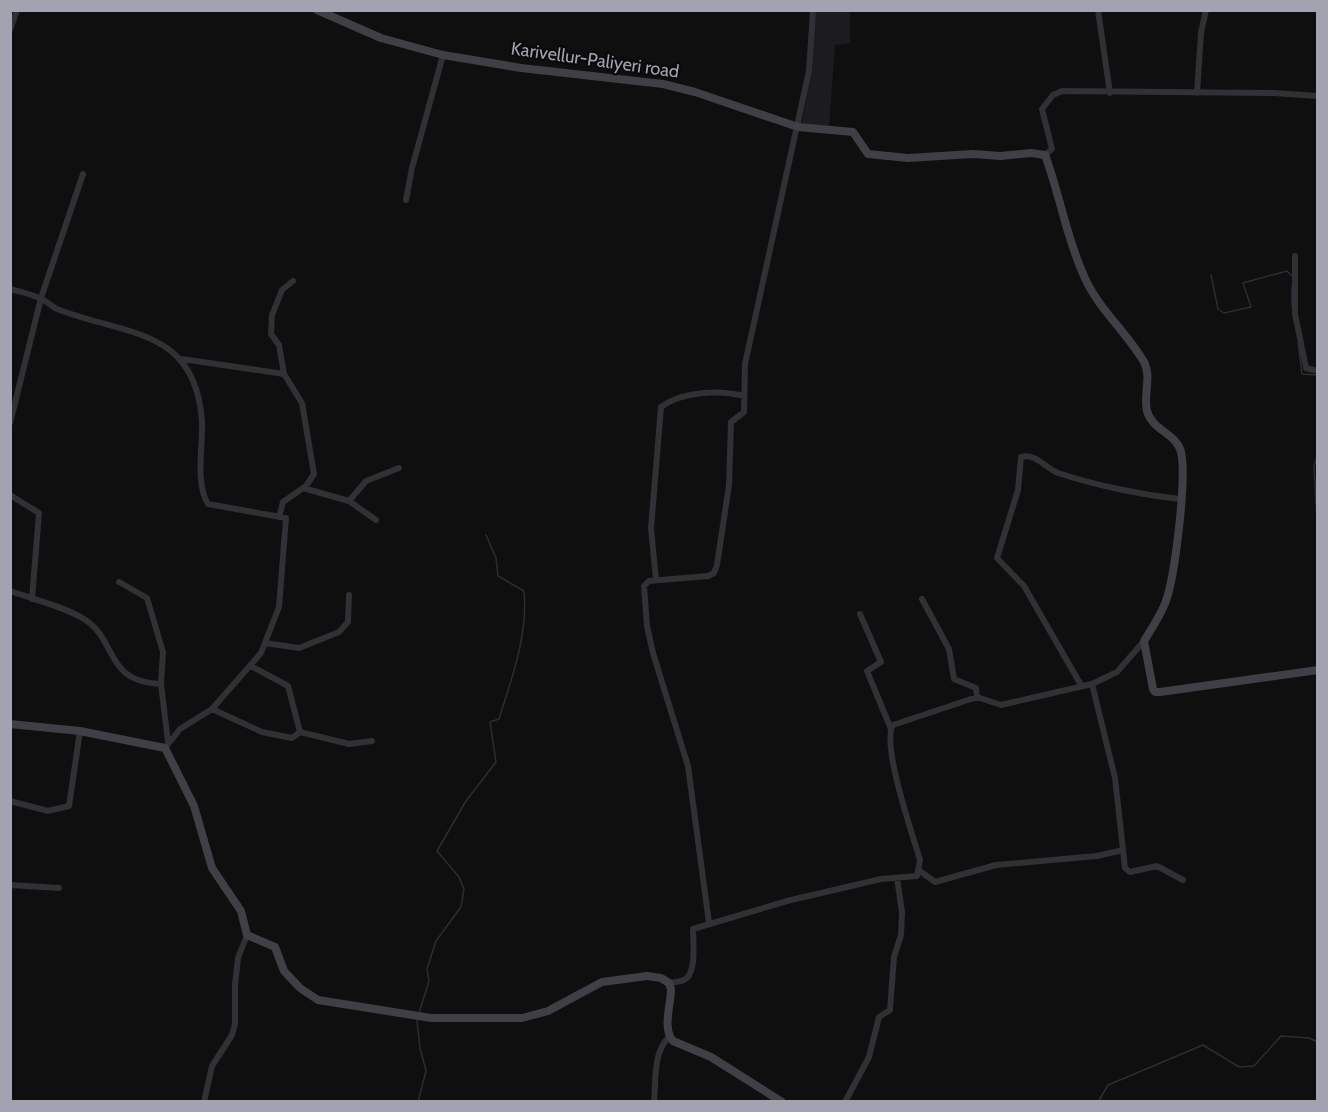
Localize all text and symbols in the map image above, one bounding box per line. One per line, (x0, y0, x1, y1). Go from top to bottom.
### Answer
street label: Karivellur-Paliyeri road (510, 37, 680, 83)

